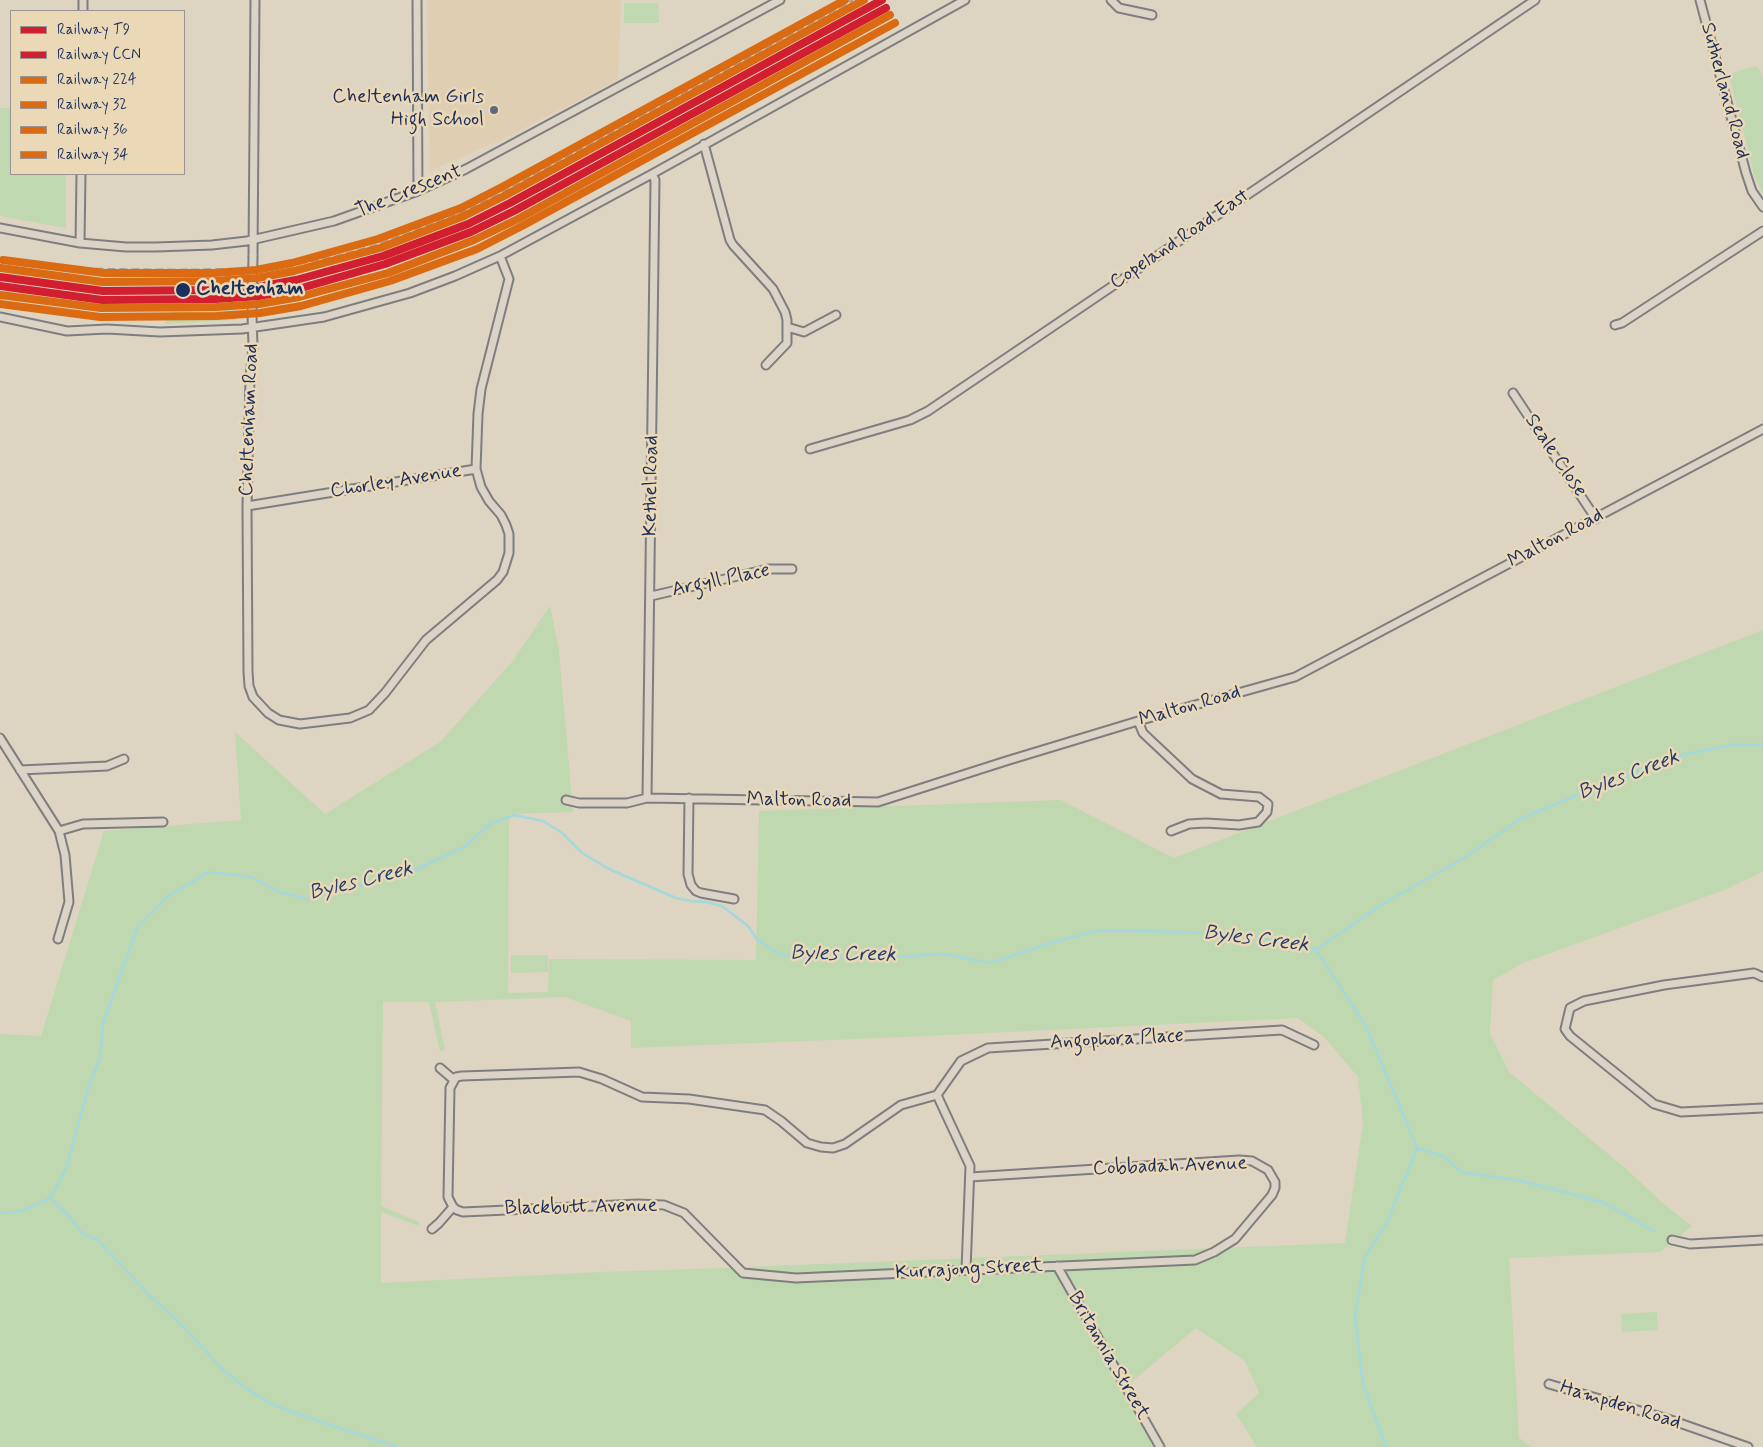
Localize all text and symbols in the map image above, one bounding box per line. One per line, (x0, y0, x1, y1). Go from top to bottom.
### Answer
legend (10, 10, 185, 175)
text: Railway T9 (57, 20, 130, 40)
street label: Sutherland Road (1694, 20, 1754, 162)
text: Railway CCN (57, 45, 141, 65)
text: Railway 224 (57, 70, 137, 90)
place label: Cheltenham Girls High School (332, 86, 484, 133)
text: Railway 32 (57, 95, 127, 115)
marker: Cheltenham Girls High School (488, 104, 500, 116)
text: Railway 36 (57, 120, 128, 140)
text: Railway 34 (57, 145, 128, 165)
street label: The Crescent (352, 160, 466, 224)
street label: Copeland Road East (1106, 185, 1254, 295)
place label: Cheltenham (196, 278, 303, 302)
marker: Cheltenham (174, 281, 192, 299)
street label: Cheltenham Road (235, 343, 265, 497)
street label: Seale Close (1519, 410, 1591, 502)
street label: Kethel Road (639, 435, 665, 537)
street label: Chorley Avenue (329, 460, 463, 504)
street label: Malton Road (1504, 504, 1608, 574)
street label: Argyll Place (670, 559, 772, 603)
street label: Malton Road (1136, 681, 1244, 733)
water label: Byles Creek (1575, 745, 1683, 807)
street label: Malton Road (746, 788, 852, 814)
water label: Byles Creek (307, 857, 415, 907)
water label: Byles Creek (1202, 921, 1310, 959)
water label: Byles Creek (790, 941, 896, 969)
street label: Angophora Place (1049, 1025, 1185, 1055)
street label: Cobbadah Avenue (1092, 1152, 1248, 1182)
street label: Blackbutt Avenue (504, 1195, 658, 1221)
street label: Kurrajong Street (895, 1254, 1043, 1286)
street label: Britannia Street (1062, 1288, 1154, 1424)
street label: Hampden Road (1557, 1376, 1683, 1436)

